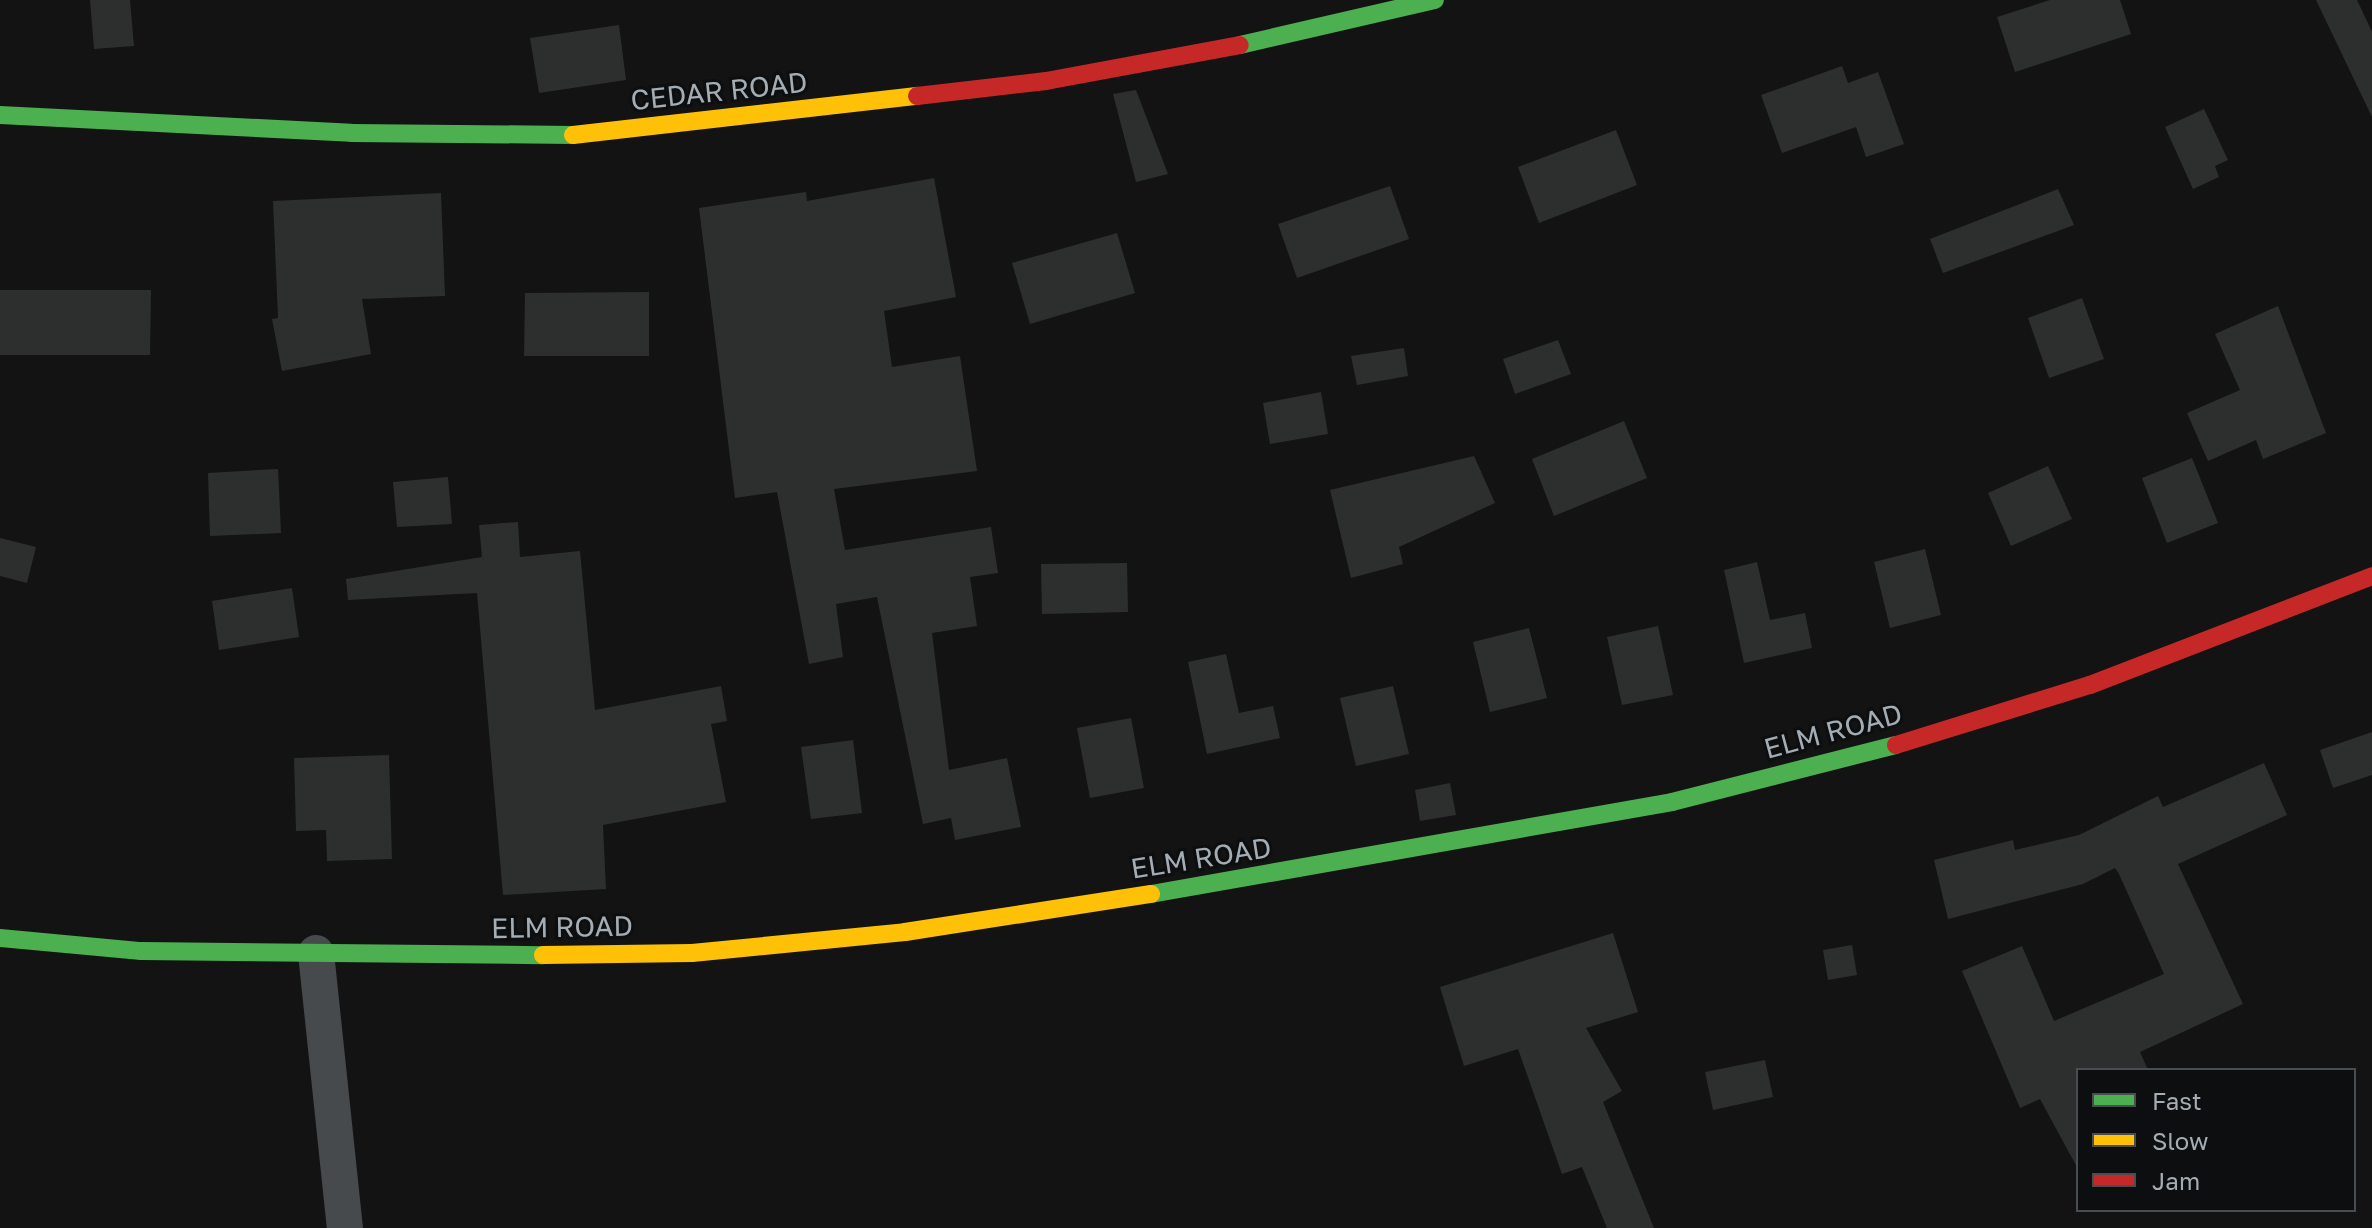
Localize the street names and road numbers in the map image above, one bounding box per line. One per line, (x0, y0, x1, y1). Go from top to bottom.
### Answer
street label: CEDAR ROAD (629, 65, 809, 117)
street label: ELM ROAD (1760, 696, 1906, 766)
street label: ELM ROAD (1128, 830, 1274, 886)
street label: ELM ROAD (491, 909, 633, 945)

